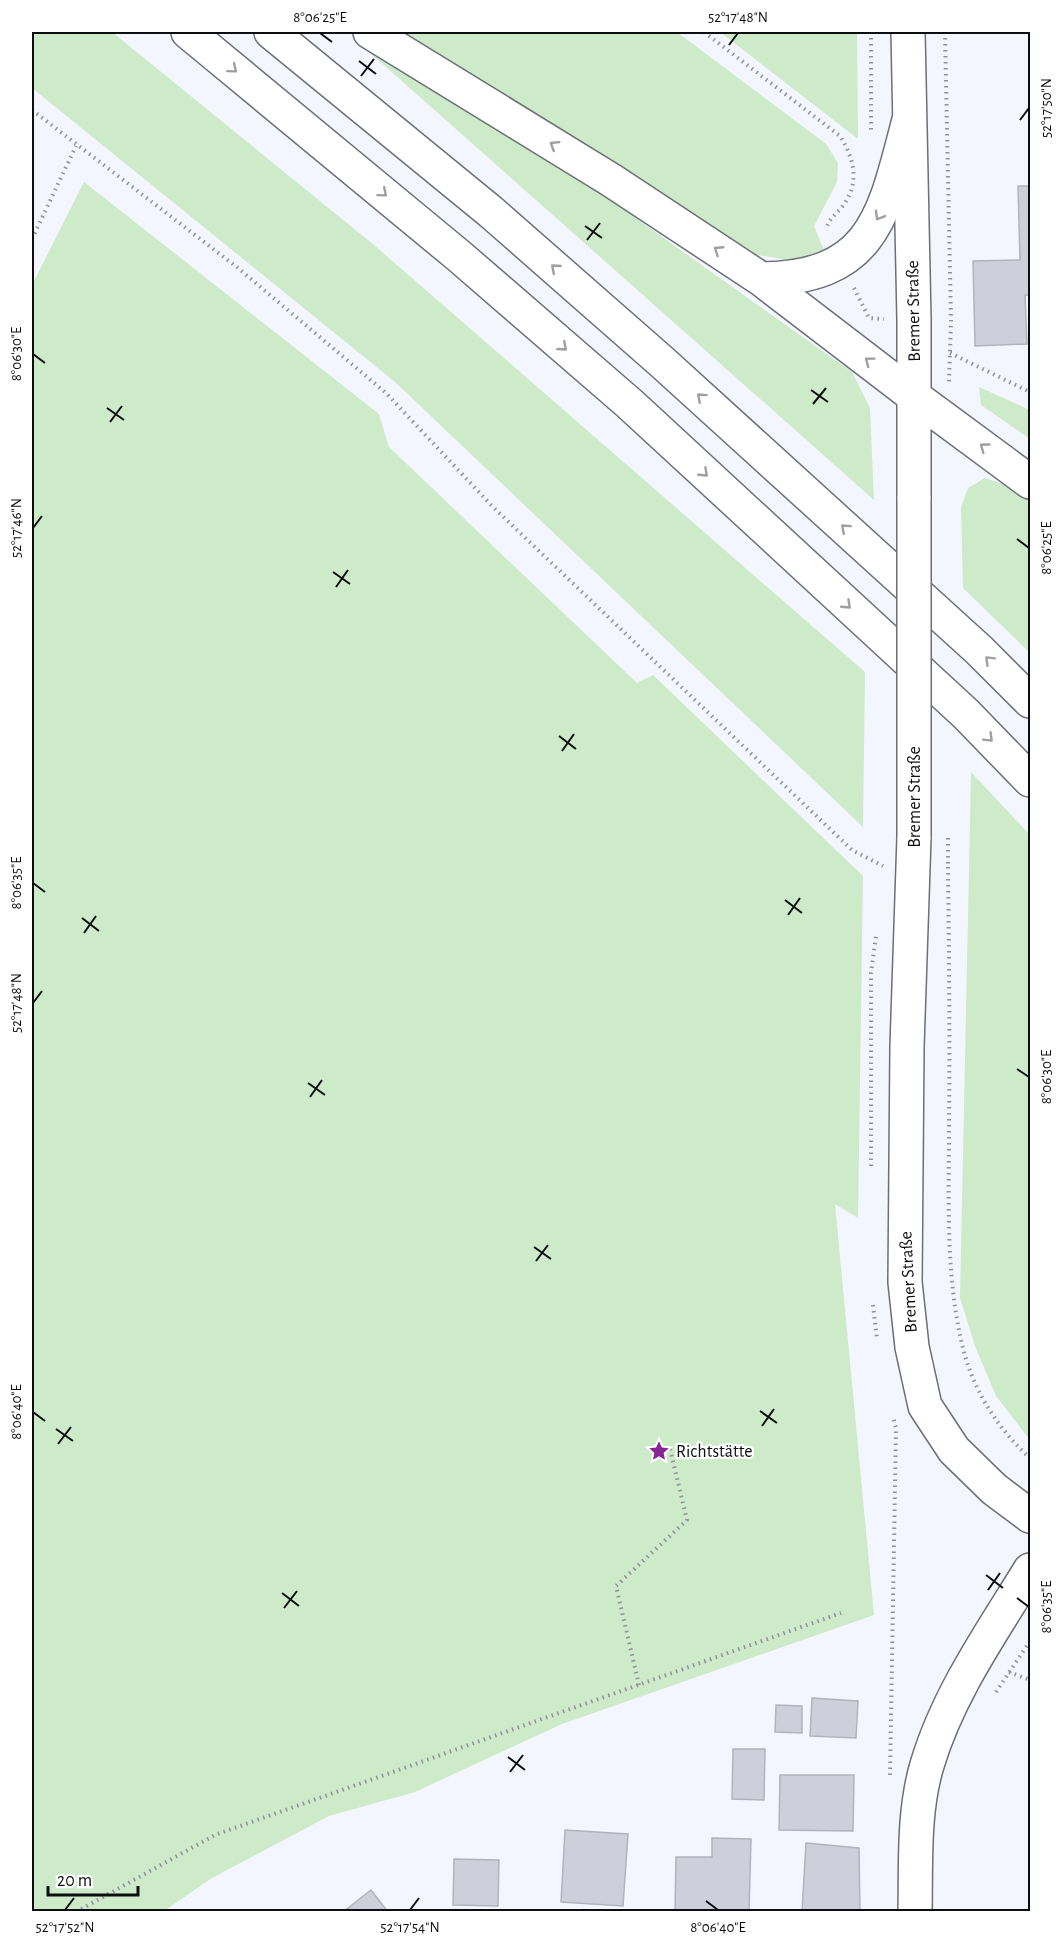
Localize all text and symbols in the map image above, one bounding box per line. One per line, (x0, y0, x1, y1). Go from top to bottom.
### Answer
text: 8°06'25"E (293, 10, 347, 25)
text: 52°17'48"N (708, 10, 768, 25)
one-way arrow (226, 61, 237, 72)
text: 52°17'50"N (1039, 78, 1054, 138)
one-way arrow (550, 140, 560, 152)
one-way arrow (376, 186, 387, 197)
one-way arrow (875, 210, 886, 220)
one-way arrow (714, 246, 724, 258)
street label: Bremer Straße (904, 260, 924, 362)
one-way arrow (551, 264, 562, 275)
text: 8°06'30"E (9, 327, 24, 381)
one-way arrow (556, 340, 567, 351)
one-way arrow (864, 358, 875, 369)
one-way arrow (697, 393, 708, 404)
one-way arrow (979, 443, 990, 454)
one-way arrow (696, 465, 707, 476)
text: 52°17'46"N (9, 498, 24, 558)
text: 8°06'25"E (1039, 521, 1054, 575)
one-way arrow (842, 524, 852, 535)
one-way arrow (840, 598, 851, 609)
one-way arrow (986, 656, 997, 667)
one-way arrow (982, 730, 993, 741)
street label: Bremer Straße (906, 746, 924, 848)
text: 8°06'35"E (9, 857, 24, 909)
text: 52°17'48"N (9, 973, 24, 1033)
text: 8°06'30"E (1039, 1050, 1054, 1104)
street label: Bremer Straße (897, 1231, 921, 1333)
text: 8°06'40"E (9, 1384, 24, 1440)
place icon: Richtstätte (647, 1439, 671, 1463)
place label: Richtstätte (676, 1443, 753, 1461)
text: 8°06'35"E (1039, 1581, 1054, 1633)
scale bar (48, 1859, 138, 1897)
text: 20 m (57, 1872, 92, 1890)
text: 52°17'52"N (36, 1920, 94, 1935)
text: 52°17'54"N (380, 1920, 440, 1935)
text: 8°06'40"E (690, 1920, 746, 1935)

